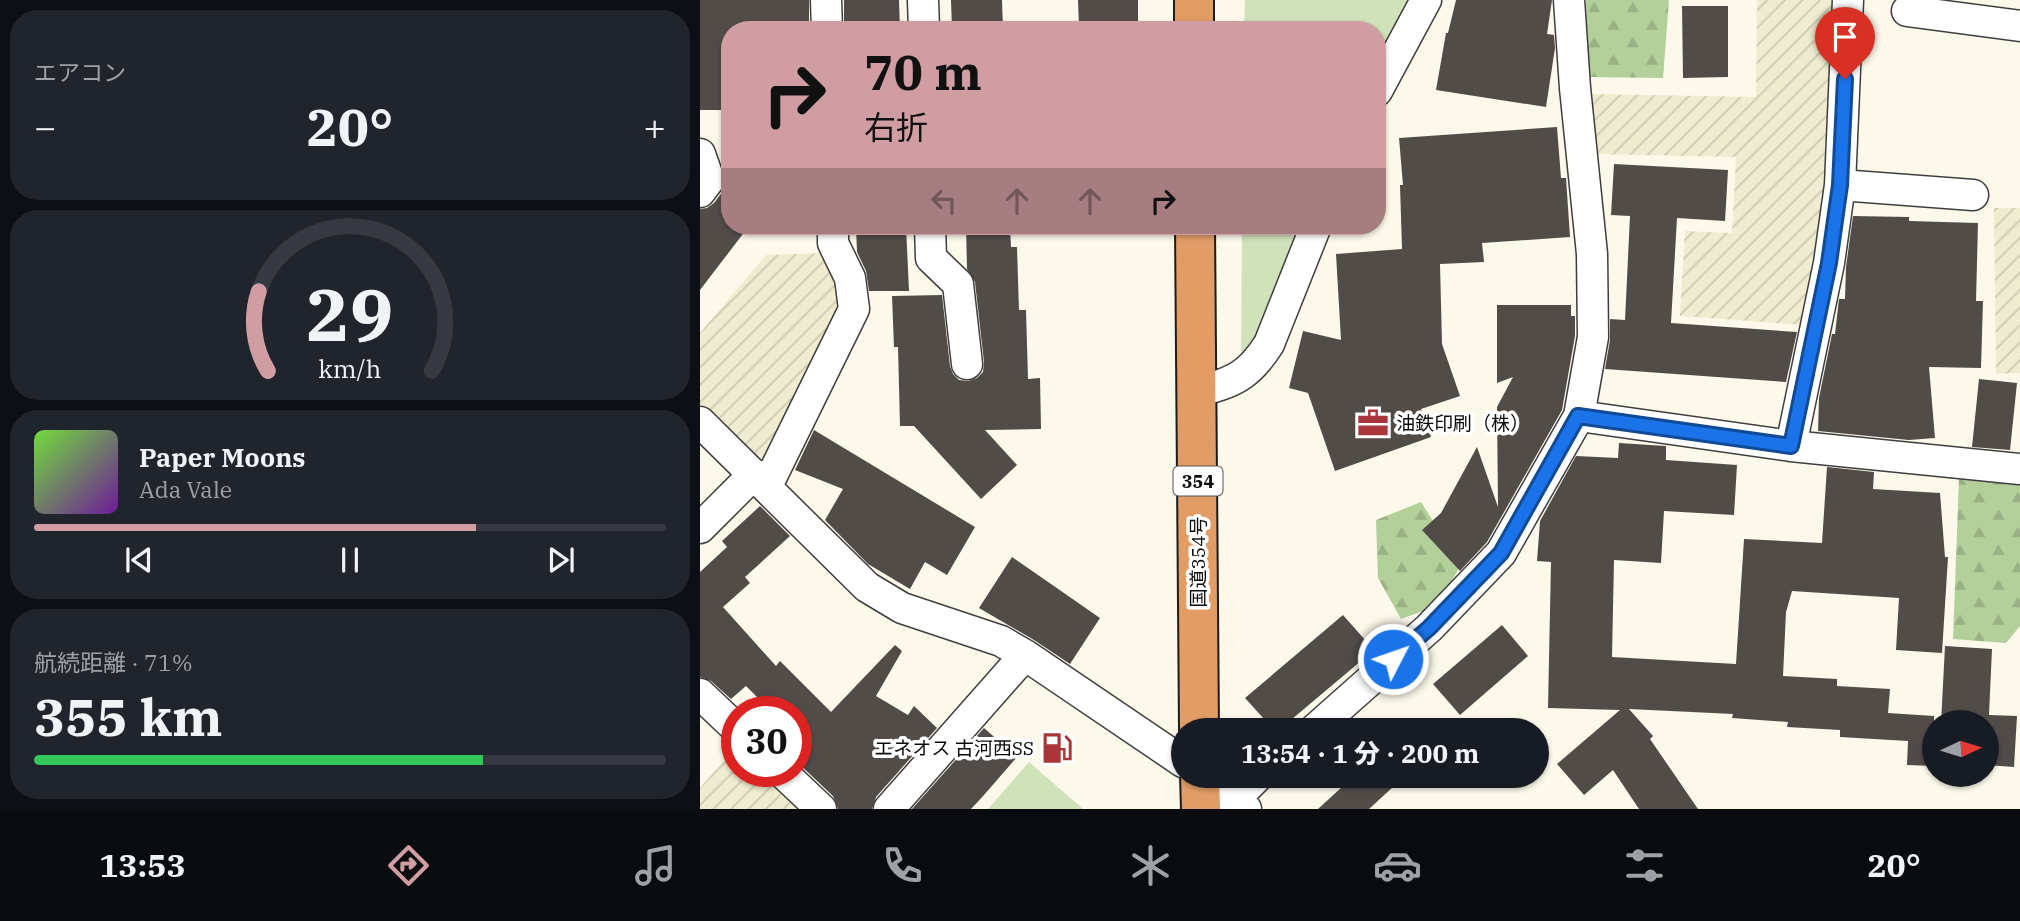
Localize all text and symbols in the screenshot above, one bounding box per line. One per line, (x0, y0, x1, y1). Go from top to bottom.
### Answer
pin (1815, 7, 1875, 79)
icon: arrive (1826, 18, 1864, 56)
text: 70 m (864, 40, 982, 103)
icon: right (749, 49, 840, 140)
text: エアコン (34, 57, 126, 87)
text: 20° (307, 93, 393, 160)
text: − (34, 102, 57, 151)
text: + (643, 102, 666, 151)
text: 右折 (864, 106, 928, 148)
icon: left (925, 182, 963, 220)
icon: ahead (998, 182, 1036, 220)
icon: ahead (1071, 182, 1109, 220)
icon: right (1144, 182, 1182, 220)
text: 29 (306, 266, 394, 361)
text: km/h (318, 351, 382, 384)
office icon: 油鉄印刷（株） (1356, 406, 1390, 440)
place label: 油鉄印刷（株） (1396, 411, 1529, 435)
text: Paper Moons (139, 440, 306, 474)
road number: 354 (1174, 466, 1222, 495)
text: Ada Vale (139, 474, 232, 504)
street label: 国道354号 (1186, 516, 1210, 608)
icon: previous (120, 541, 158, 579)
icon: pause (331, 541, 369, 579)
icon: next (542, 541, 580, 579)
position arrow (1356, 622, 1430, 696)
text: 航続距離 · 71% (34, 647, 193, 677)
text: 355 km (34, 683, 223, 750)
speed limit sign: 30 (721, 696, 812, 787)
north arrow (1922, 710, 1998, 788)
map controls (1922, 710, 1999, 787)
fuel station icon: エネオス 古河西SS (1040, 731, 1074, 765)
place label: エネオス 古河西SS (874, 736, 1034, 760)
text: 13:54 · 1 分 · 200 m (1241, 736, 1479, 770)
icon: directions (384, 841, 433, 890)
icon: music (631, 841, 680, 890)
icon: phone (878, 841, 927, 890)
icon: climate (1126, 841, 1175, 890)
icon: car (1373, 841, 1422, 890)
icon: filters (1620, 841, 1669, 890)
text: 13:53 (99, 844, 186, 886)
text: 20° (1867, 844, 1921, 886)

